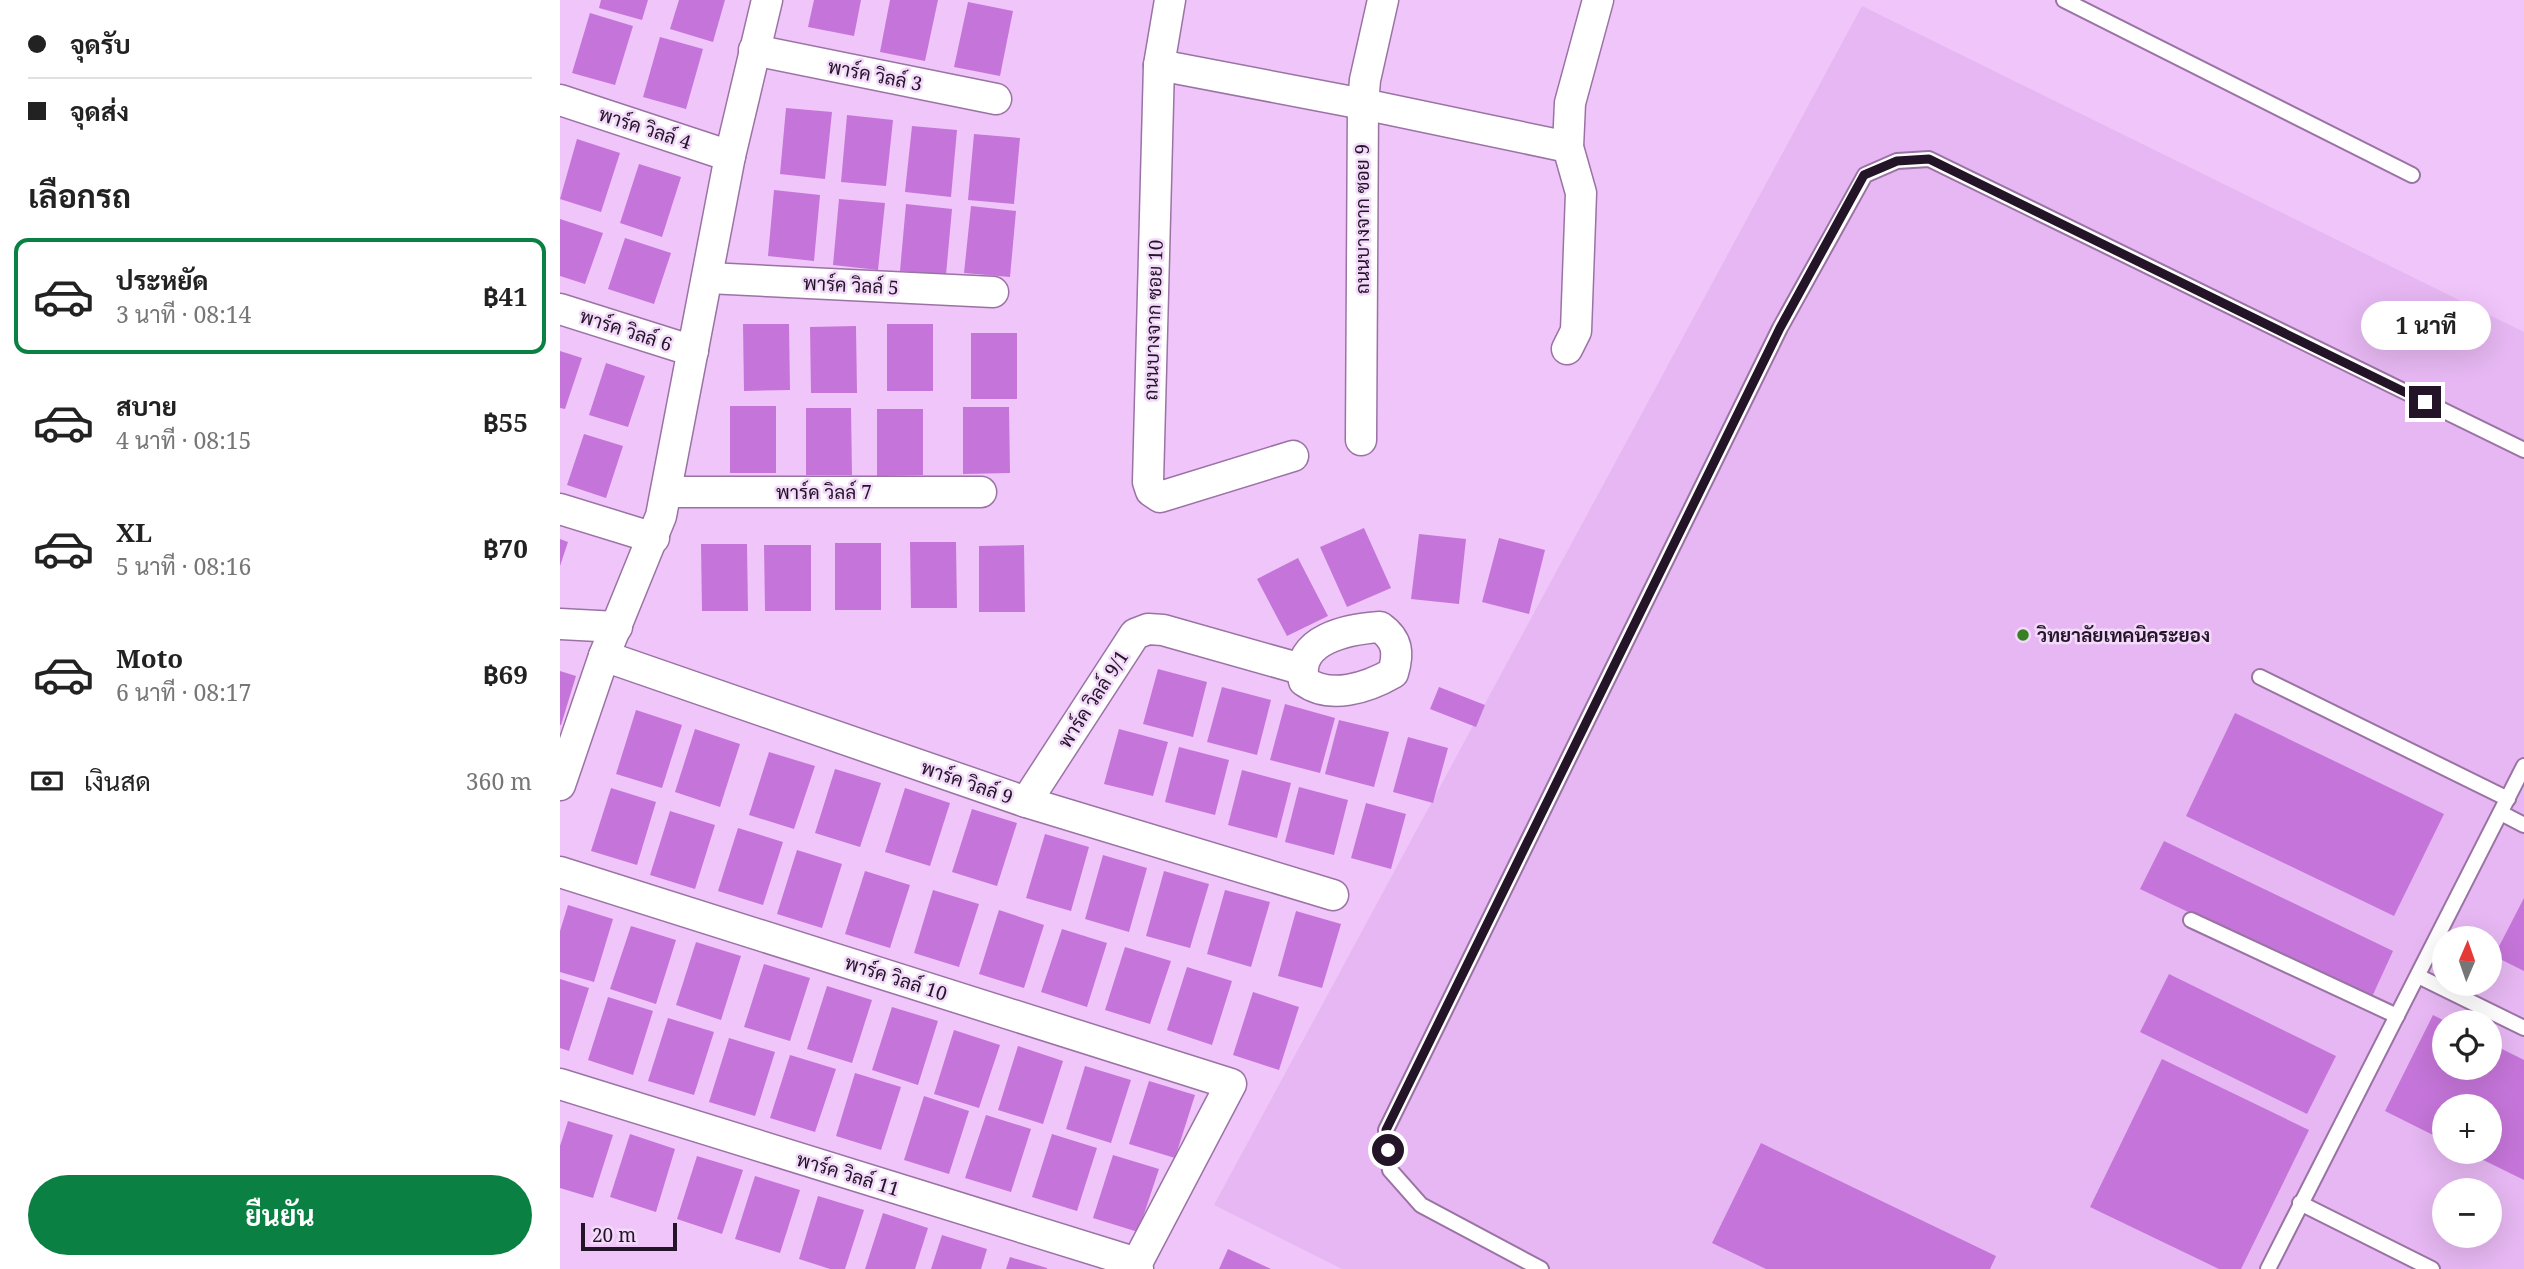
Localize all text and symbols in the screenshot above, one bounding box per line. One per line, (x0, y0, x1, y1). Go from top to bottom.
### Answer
text: จุดรับ (70, 26, 131, 62)
street label: พาร์ค วิลล์ 3 (825, 53, 925, 97)
text: จุดส่ง (70, 93, 129, 129)
street label: พาร์ค วิลล์ 4 (595, 101, 695, 155)
street label: ถนนบางจาก ซอย 9 (1349, 144, 1375, 294)
text: เลือกรถ (28, 174, 131, 217)
street label: ถนนบางจาก ซอย 10 (1137, 239, 1169, 401)
text: ประหยัด (116, 262, 209, 298)
icon: car (32, 265, 95, 328)
street label: พาร์ค วิลล์ 5 (802, 270, 900, 300)
text: ฿41 (483, 278, 528, 314)
text: 3 นาที · 08:14 (116, 298, 251, 330)
callout: 1 นาที (2360, 300, 2490, 350)
street label: พาร์ค วิลล์ 6 (576, 303, 676, 357)
text: 1 นาที (2395, 309, 2457, 341)
route end (2409, 386, 2441, 418)
text: สบาย (116, 388, 177, 424)
icon: car (32, 391, 95, 454)
text: ฿55 (483, 404, 528, 440)
text: 4 นาที · 08:15 (116, 424, 251, 456)
street label: พาร์ค วิลล์ 7 (776, 479, 872, 505)
text: XL (116, 514, 152, 550)
icon: car (32, 517, 95, 580)
text: ฿70 (483, 530, 528, 566)
text: 5 นาที · 08:16 (116, 550, 251, 582)
place label: วิทยาลัยเทคนิคระยอง (2036, 622, 2210, 648)
marker: วิทยาลัยเทคนิคระยอง (2015, 627, 2031, 643)
text: Moto (116, 640, 183, 676)
icon: car (32, 643, 95, 706)
street label: พาร์ค วิลล์ 9/1 (1052, 645, 1134, 753)
text: ฿69 (483, 656, 528, 692)
text: 6 นาที · 08:17 (116, 676, 251, 708)
street label: พาร์ค วิลล์ 9 (917, 754, 1017, 810)
icon: cash (28, 762, 66, 800)
text: เงินสด (84, 763, 151, 799)
text: 360 m (466, 765, 532, 797)
north arrow (2432, 926, 2502, 996)
map controls (2432, 926, 2502, 1248)
street label: พาร์ค วิลล์ 10 (841, 949, 951, 1007)
button: locate (2432, 1010, 2502, 1080)
button: + (2432, 1094, 2502, 1164)
route start (1372, 1134, 1404, 1166)
street label: พาร์ค วิลล์ 11 (793, 1146, 903, 1202)
button: ยืนยัน (28, 1175, 532, 1255)
button: − (2432, 1178, 2502, 1248)
scale bar (581, 1220, 677, 1252)
text: 20 m (592, 1222, 636, 1248)

